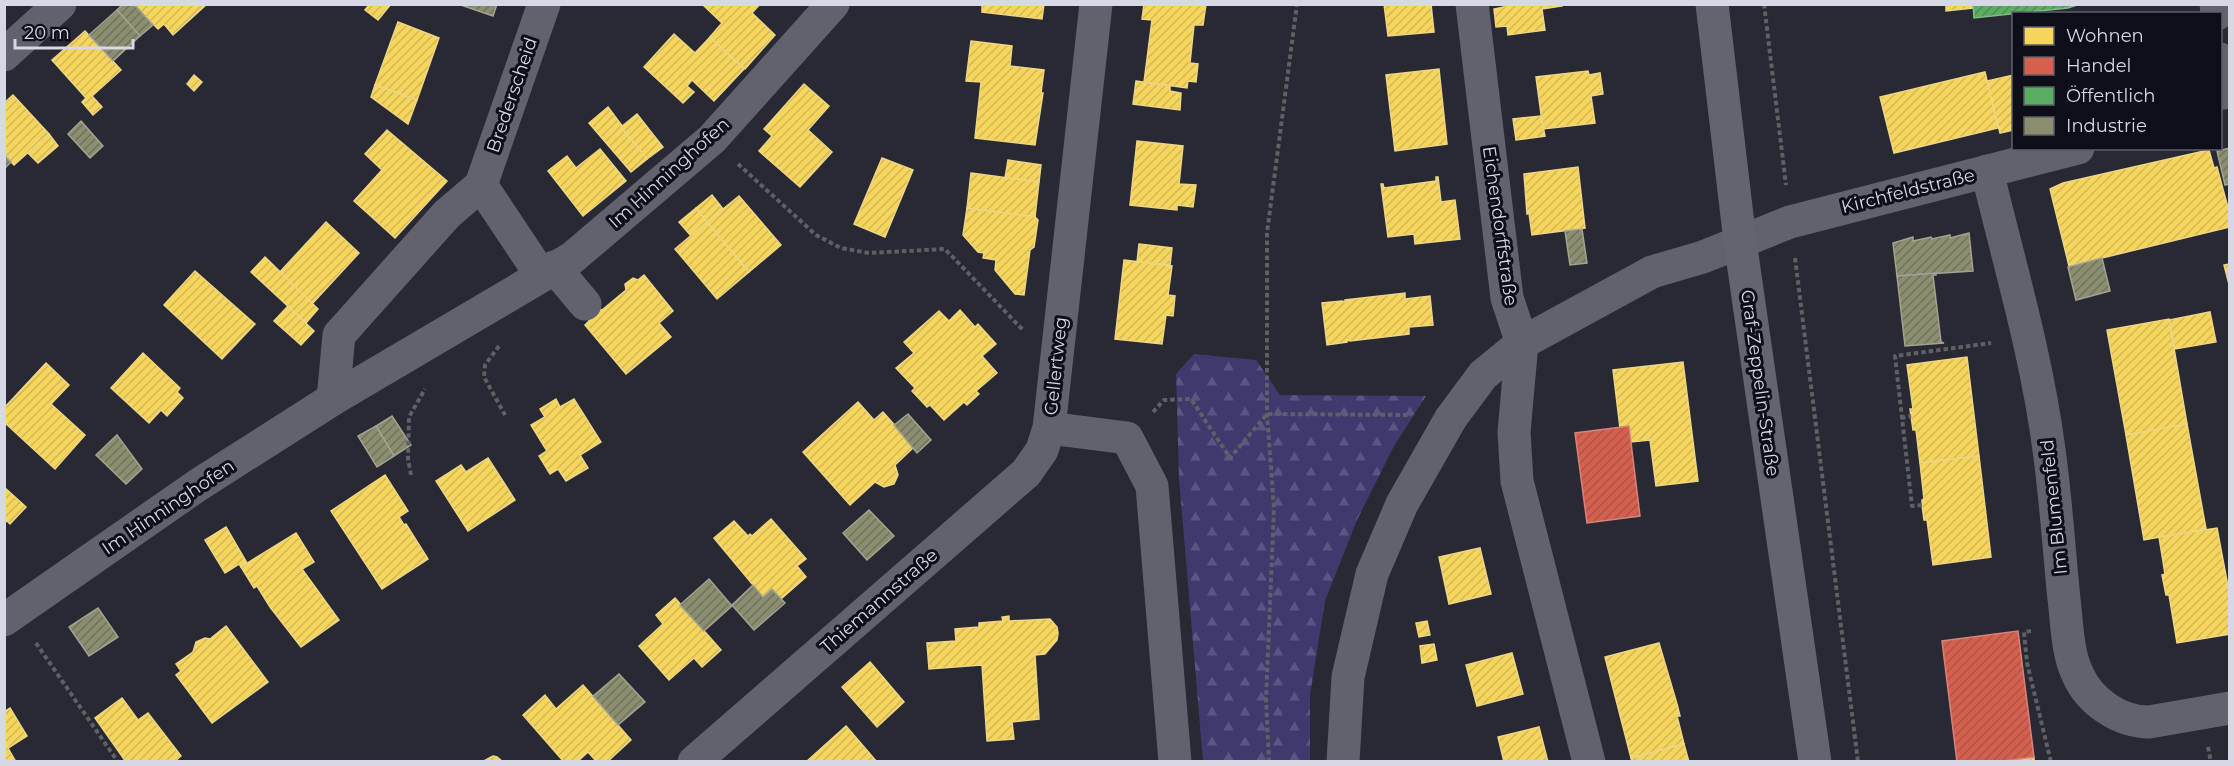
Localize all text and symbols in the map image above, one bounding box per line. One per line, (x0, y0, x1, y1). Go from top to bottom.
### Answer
scale bar (15, 12, 134, 50)
legend (2012, 12, 2222, 150)
text: 20 m (24, 22, 70, 44)
text: Wohnen (2066, 25, 2144, 47)
street label: Brederscheid (482, 34, 542, 156)
text: Handel (2066, 55, 2131, 77)
text: Öffentlich (2066, 85, 2155, 107)
street label: Im Hinninghofen (604, 113, 734, 233)
text: Industrie (2066, 115, 2147, 137)
street label: Eichendorffstraße (1478, 145, 1522, 307)
street label: Kirchfeldstraße (1839, 164, 1977, 218)
street label: Graf-Zeppelin-Straße (1736, 288, 1784, 478)
street label: Gellertweg (1040, 316, 1072, 416)
street label: Im Blumenfeld (2036, 438, 2072, 576)
street label: Im Hinninghofen (98, 455, 238, 559)
street label: Thiemannstraße (816, 544, 942, 658)

